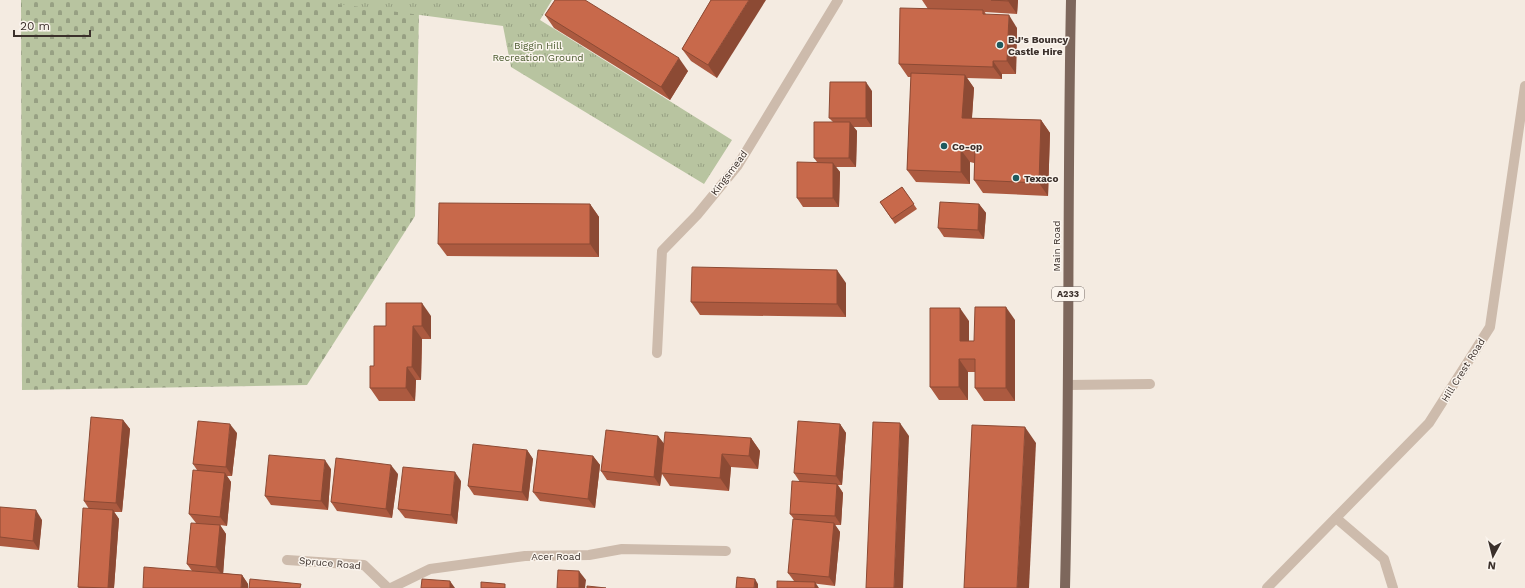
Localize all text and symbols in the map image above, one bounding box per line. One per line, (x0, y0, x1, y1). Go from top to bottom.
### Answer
scale bar (14, 12, 90, 38)
text: 20 m (20, 19, 50, 33)
place label: BJ's Bouncy Castle Hire (1008, 34, 1068, 57)
park label: Biggin Hill Recreation Ground (492, 40, 584, 63)
marker: BJ's Bouncy Castle Hire (995, 40, 1005, 50)
marker: Co-op (939, 141, 949, 151)
place label: Co-op (952, 141, 982, 152)
street label: Kingsmead (709, 148, 749, 198)
marker: Texaco (1011, 173, 1021, 183)
place label: Texaco (1024, 173, 1058, 184)
street label: Main Road (1051, 221, 1062, 271)
road number: A233 (1052, 287, 1084, 301)
street label: Hill Crest Road (1439, 336, 1487, 404)
north arrow (1473, 536, 1513, 576)
street label: Acer Road (531, 551, 581, 562)
street label: Spruce Road (299, 555, 361, 571)
text: N (1487, 558, 1497, 572)

